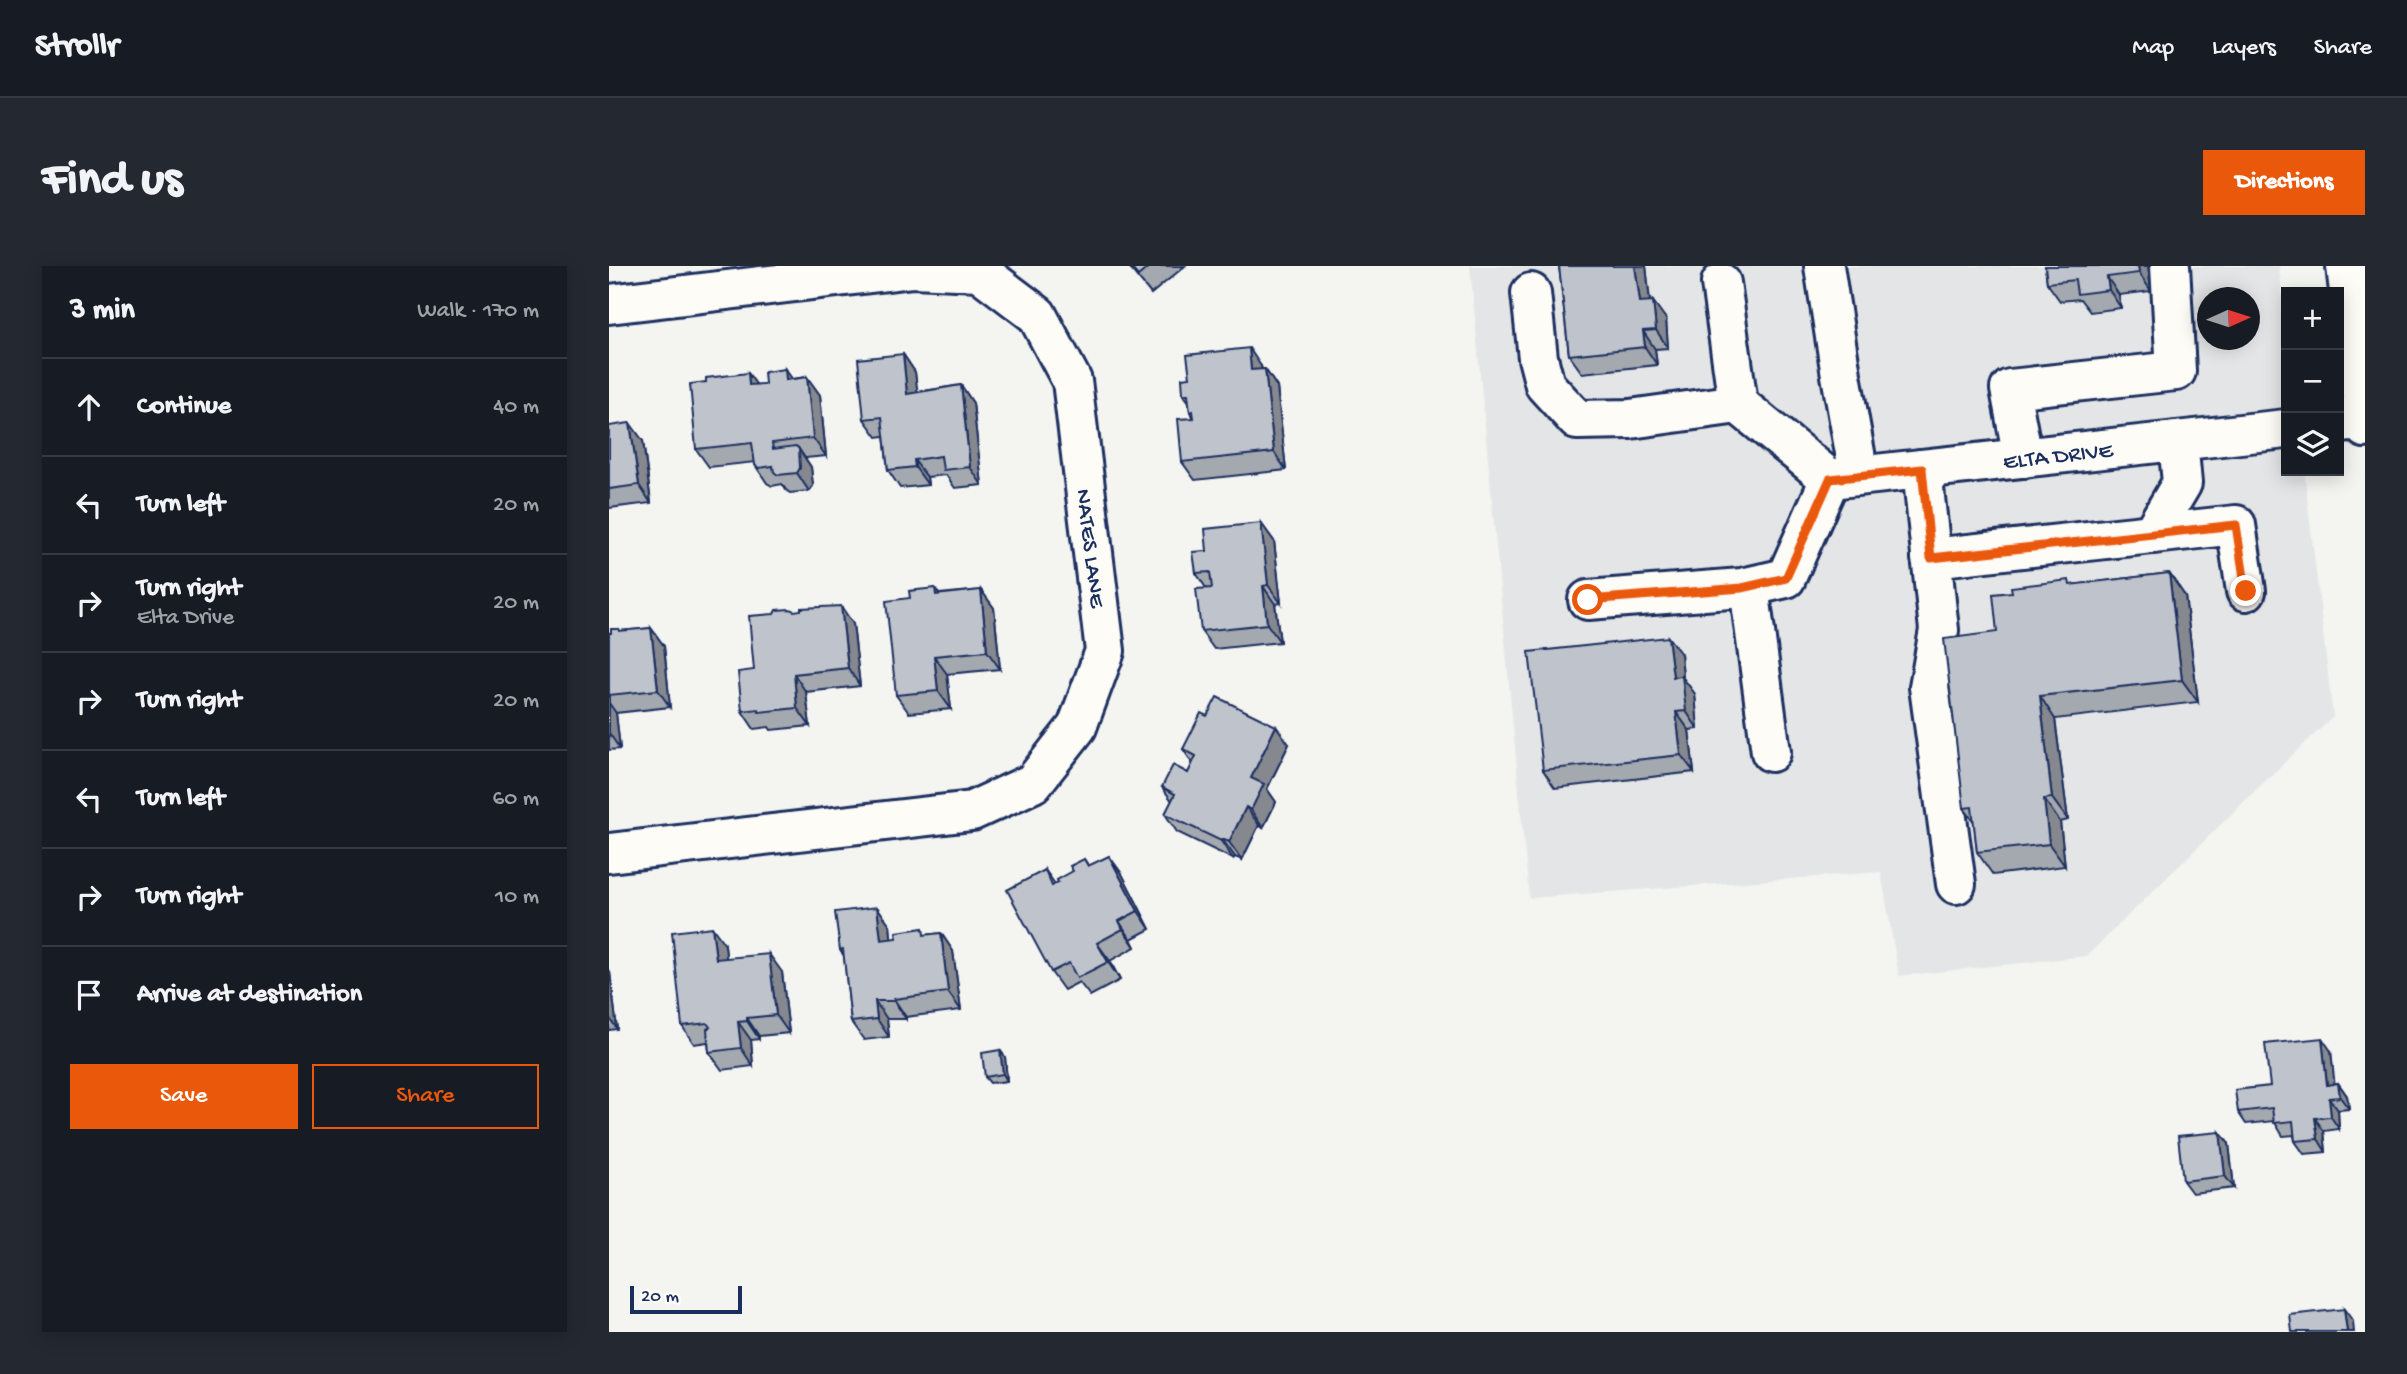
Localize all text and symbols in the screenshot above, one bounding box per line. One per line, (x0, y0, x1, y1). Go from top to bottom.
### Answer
text: Strollr (35, 29, 119, 67)
text: Map (2132, 34, 2174, 63)
text: Layers (2212, 34, 2276, 63)
text: Share (2314, 34, 2372, 63)
button: Directions (2203, 150, 2365, 215)
text: Find us (42, 153, 182, 211)
north arrow (2197, 287, 2260, 350)
map controls (2281, 287, 2344, 476)
button: + (2281, 287, 2344, 350)
text: 3 min (70, 294, 135, 329)
text: Walk · 170 m (417, 298, 539, 325)
button: − (2281, 350, 2344, 413)
icon: ahead (70, 388, 108, 426)
text: Continue (137, 392, 231, 423)
text: 40 m (493, 394, 539, 421)
button: layers (2281, 413, 2344, 476)
street label: ELTA DRIVE (2002, 438, 2116, 477)
icon: left (70, 486, 108, 524)
street label: NATES LANE (1068, 488, 1110, 611)
text: Turn left (137, 490, 225, 521)
text: 20 m (493, 492, 539, 519)
text: Turn right (137, 574, 241, 605)
route end (2230, 575, 2261, 606)
icon: right (70, 584, 108, 622)
route start (1572, 584, 1603, 615)
text: 20 m (493, 590, 539, 617)
text: Elta Drive (137, 605, 234, 632)
icon: right (70, 682, 108, 720)
text: Turn right (137, 686, 241, 717)
text: 20 m (493, 688, 539, 715)
icon: left (70, 780, 108, 818)
text: Turn left (137, 784, 225, 815)
text: 60 m (493, 786, 539, 813)
icon: right (70, 878, 108, 916)
text: Turn right (137, 882, 241, 913)
text: 10 m (495, 884, 539, 911)
icon: arrive (70, 976, 108, 1014)
text: Arrive at destination (137, 980, 362, 1011)
button: Save (70, 1064, 298, 1129)
button: Share (312, 1064, 539, 1129)
scale bar (630, 1283, 742, 1315)
text: 20 m (641, 1286, 679, 1309)

